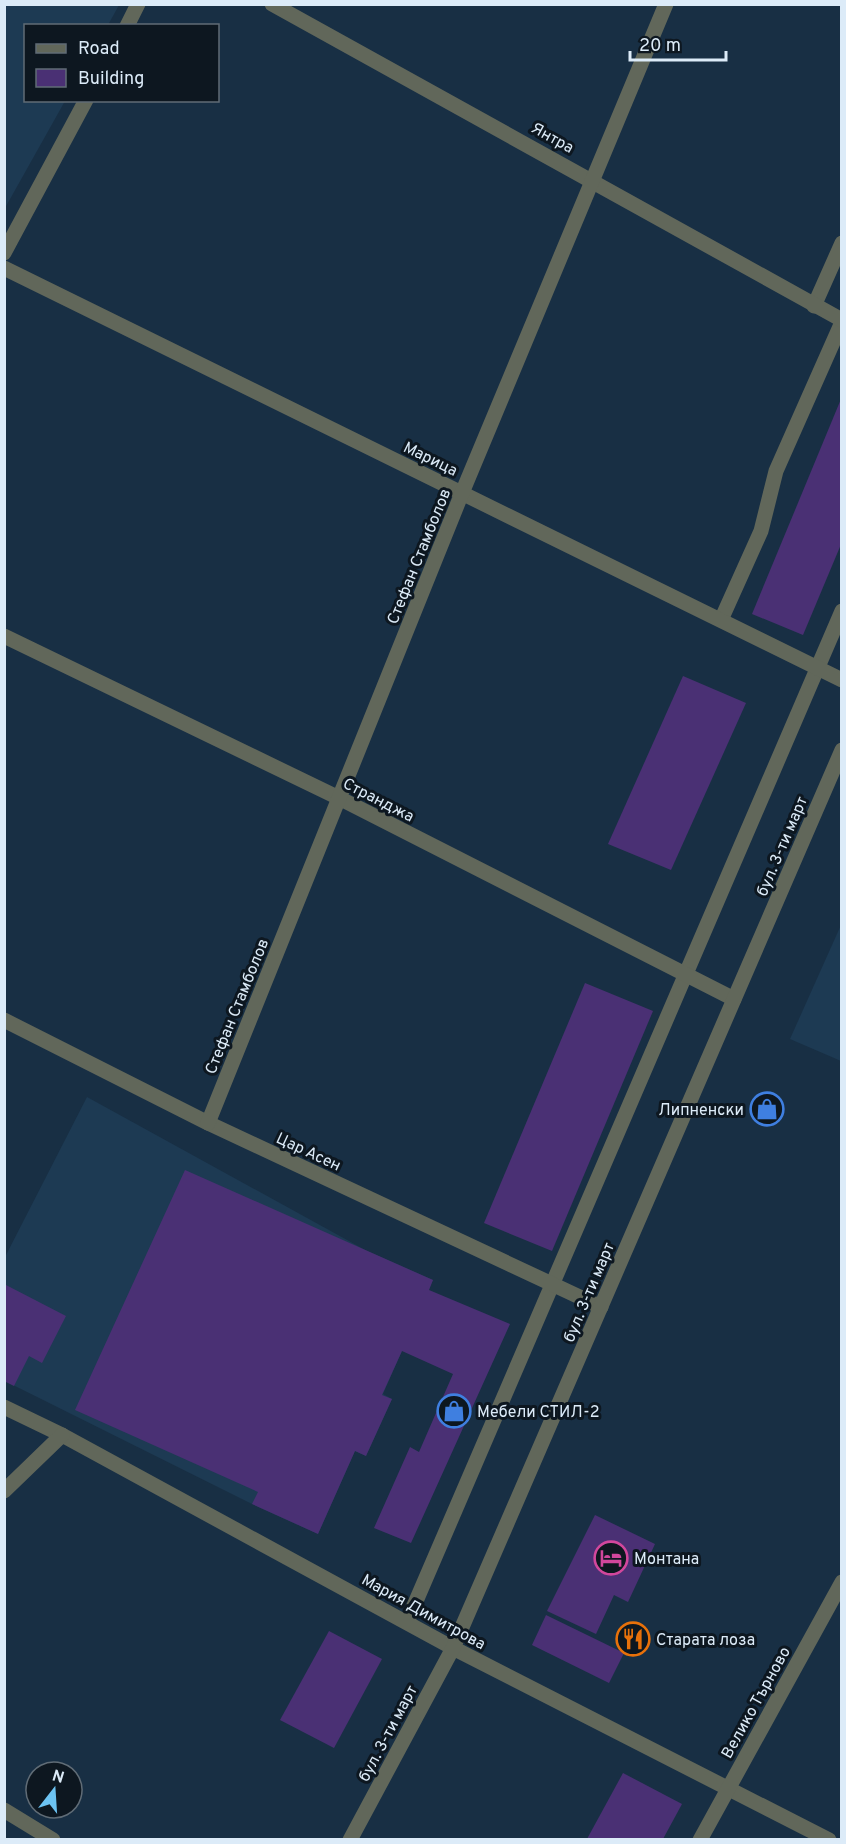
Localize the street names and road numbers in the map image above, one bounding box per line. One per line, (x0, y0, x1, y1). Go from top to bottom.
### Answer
street label: Янтра (527, 119, 577, 159)
street label: Марица (400, 438, 461, 481)
street label: Стефан Стамболов (384, 486, 456, 627)
street label: Странджа (339, 774, 417, 827)
street label: бул. 3-ти март (753, 794, 813, 900)
street label: Стефан Стамболов (202, 936, 274, 1077)
street label: Цар Асен (273, 1129, 344, 1177)
street label: бул. 3-ти март (560, 1240, 620, 1346)
street label: Мария Димитрова (358, 1570, 489, 1655)
street label: Велико Търново (718, 1644, 796, 1762)
street label: бул. 3-ти март (355, 1682, 423, 1786)

